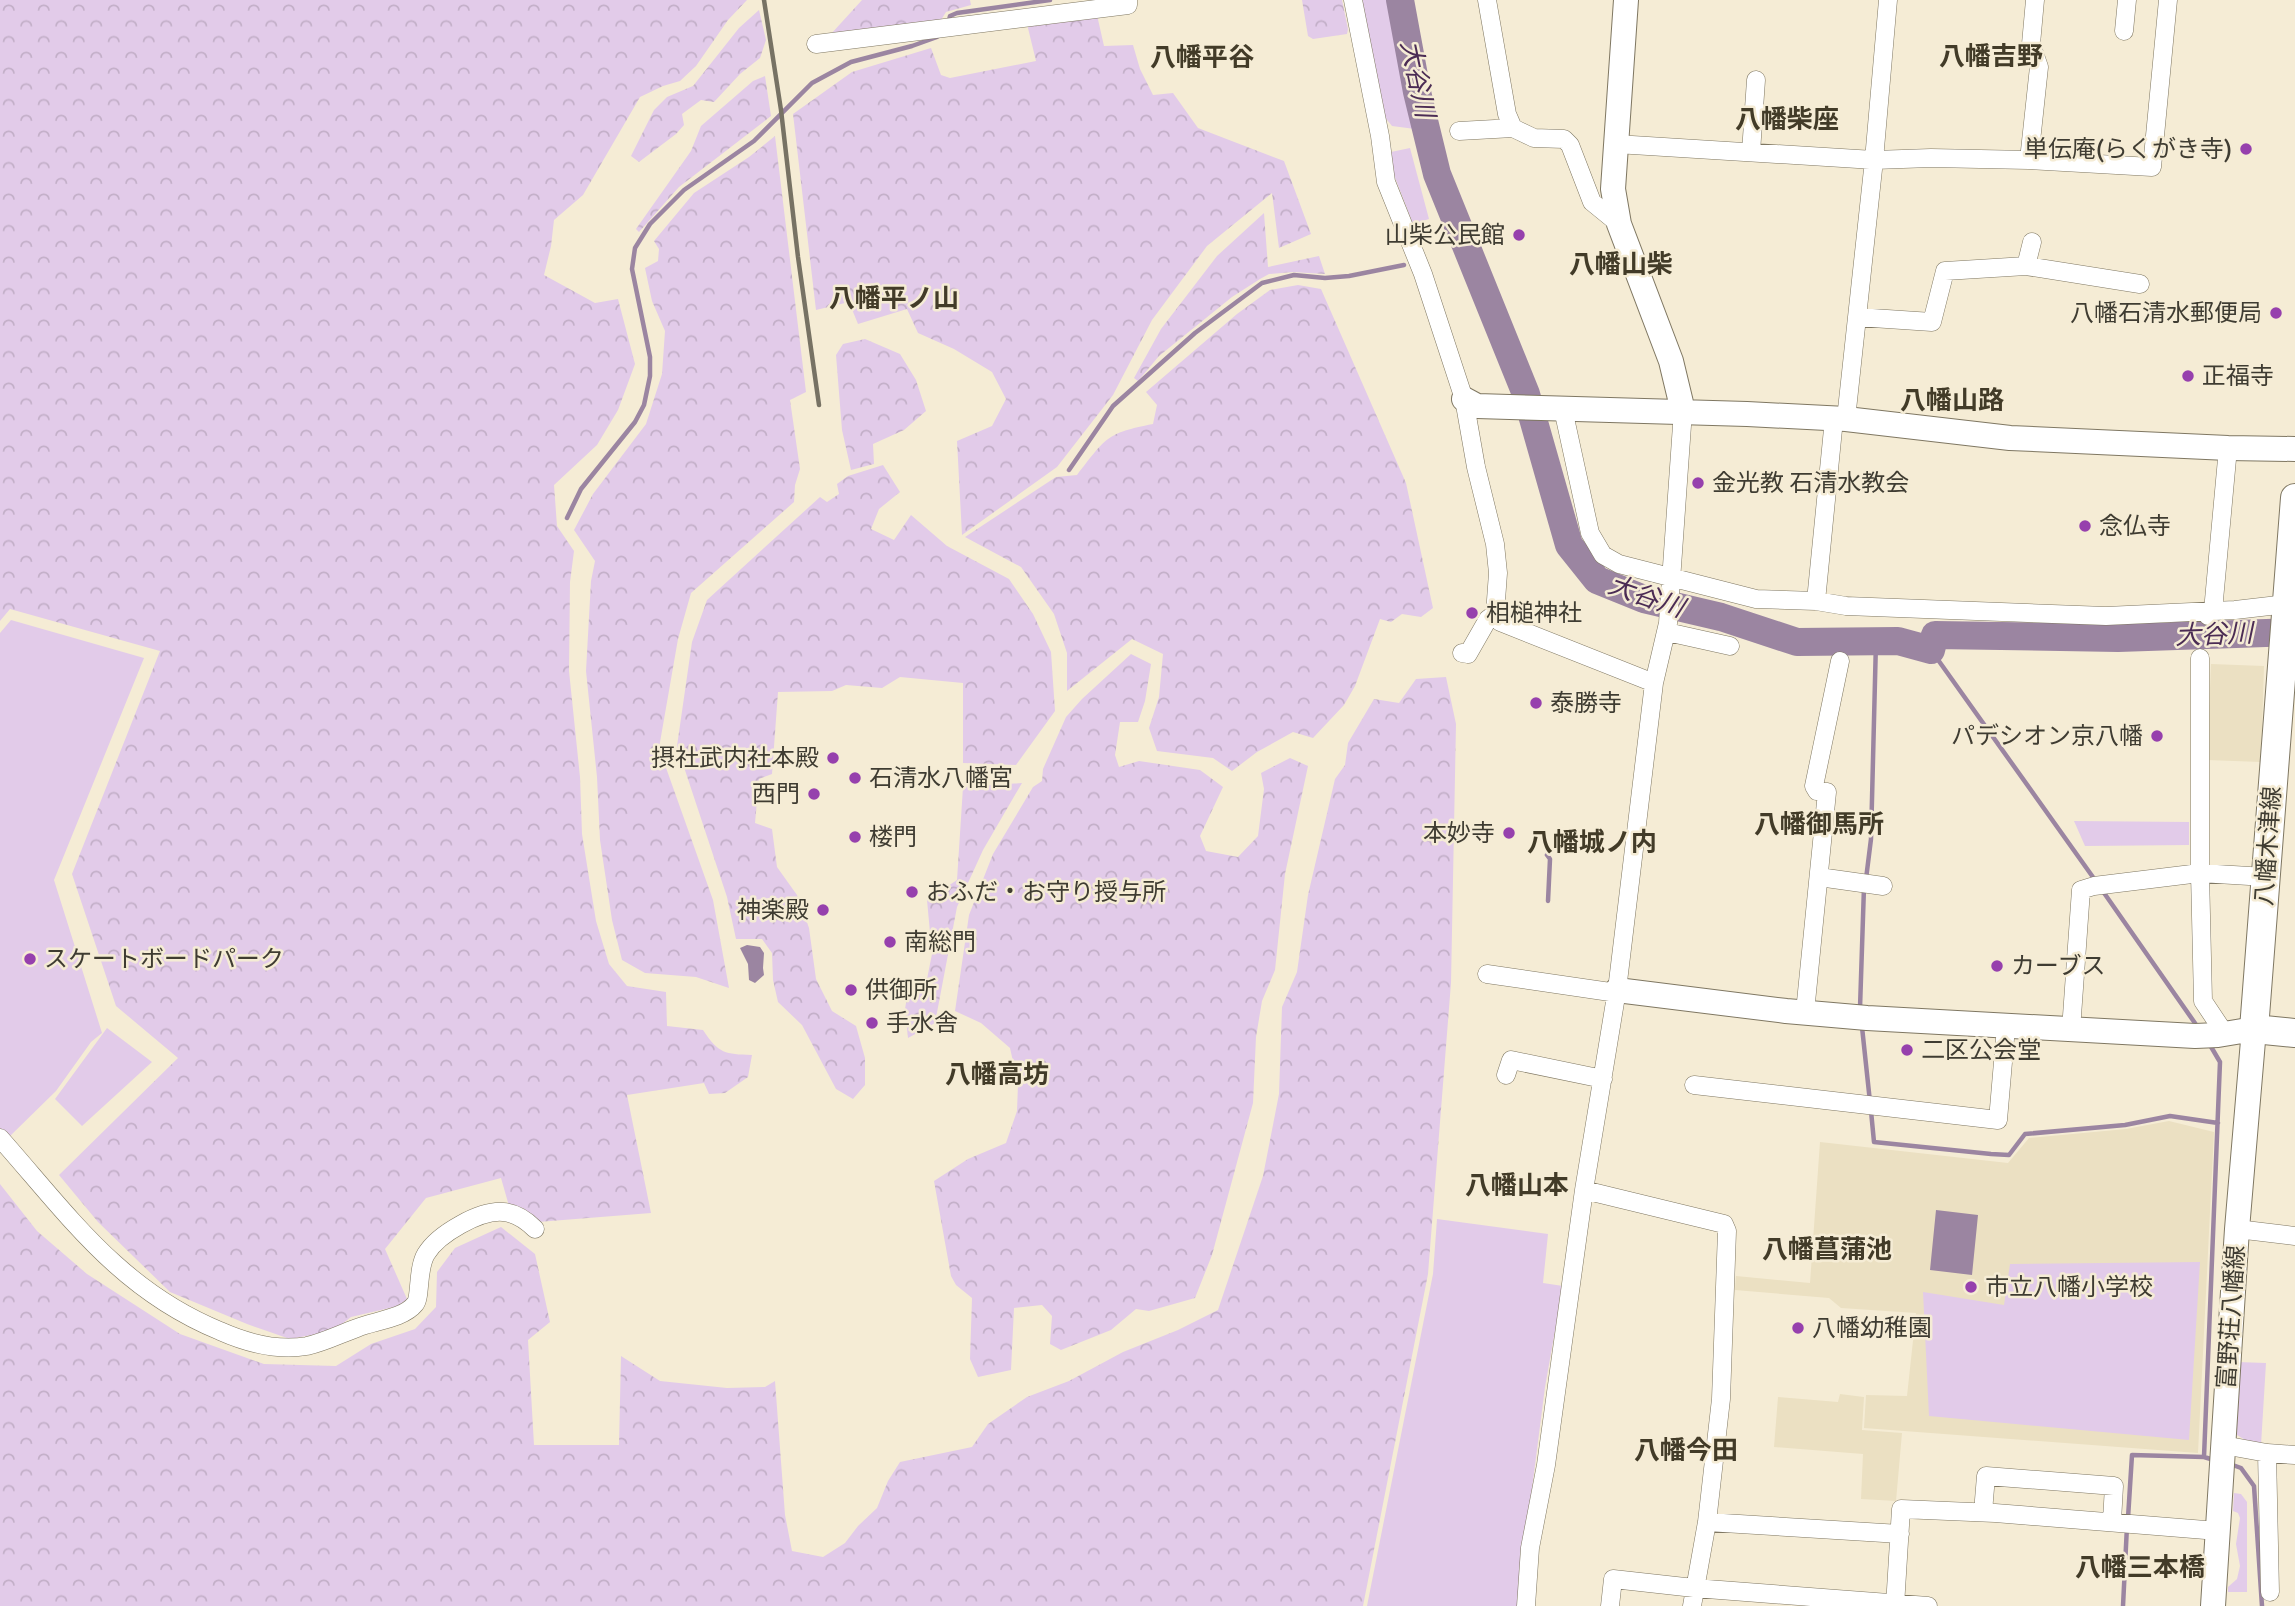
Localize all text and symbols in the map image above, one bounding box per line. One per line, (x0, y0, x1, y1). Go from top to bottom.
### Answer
water label: 大谷川 (1393, 38, 1441, 123)
district label: 八幡吉野 (1939, 41, 2043, 73)
district label: 八幡平谷 (1150, 42, 1254, 74)
district label: 八幡柴座 (1735, 104, 1839, 136)
place label: 単伝庵(らくがき寺) (2024, 134, 2232, 164)
marker: 単伝庵(らくがき寺) (2238, 141, 2254, 157)
place label: 山柴公民館 (1385, 220, 1505, 250)
marker: 山柴公民館 (1511, 227, 1527, 243)
district label: 八幡山柴 (1569, 249, 1673, 281)
district label: 八幡平ノ山 (829, 283, 959, 315)
place label: 八幡石清水郵便局 (2070, 298, 2262, 328)
marker: 八幡石清水郵便局 (2268, 305, 2284, 321)
place label: 正福寺 (2202, 361, 2274, 391)
marker: 正福寺 (2180, 368, 2196, 384)
district label: 八幡山路 (1900, 385, 2004, 417)
place label: 金光教 石清水教会 (1712, 468, 1909, 498)
marker: 金光教 石清水教会 (1690, 475, 1706, 491)
place label: 念仏寺 (2099, 511, 2171, 541)
marker: 念仏寺 (2077, 518, 2093, 534)
water label: 大谷川 (1604, 569, 1691, 626)
place label: 相槌神社 (1486, 598, 1582, 628)
marker: 相槌神社 (1464, 605, 1480, 621)
water label: 大谷川 (2174, 618, 2257, 652)
place label: 泰勝寺 (1550, 688, 1622, 718)
marker: 泰勝寺 (1528, 695, 1544, 711)
place label: パデシオン京八幡 (1951, 721, 2143, 751)
marker: パデシオン京八幡 (2149, 728, 2165, 744)
place label: 摂社武内社本殿 (651, 743, 819, 773)
marker: 摂社武内社本殿 (825, 750, 841, 766)
place label: 石清水八幡宮 (869, 763, 1013, 793)
marker: 石清水八幡宮 (847, 770, 863, 786)
place label: 西門 (752, 779, 800, 809)
street label: 八幡木津線 (2249, 785, 2287, 907)
marker: 西門 (806, 786, 822, 802)
district label: 八幡御馬所 (1754, 809, 1884, 841)
place label: 本妙寺 (1423, 818, 1495, 848)
place label: 楼門 (869, 822, 917, 852)
marker: 本妙寺 (1501, 825, 1517, 841)
district label: 八幡城ノ内 (1527, 827, 1657, 859)
marker: 楼門 (847, 829, 863, 845)
place label: おふだ・お守り授与所 (926, 877, 1166, 907)
marker: おふだ・お守り授与所 (904, 884, 920, 900)
place label: 神楽殿 (737, 895, 809, 925)
marker: 神楽殿 (815, 902, 831, 918)
place label: 南総門 (904, 927, 976, 957)
marker: 南総門 (882, 934, 898, 950)
place label: スケートボードパーク (44, 944, 284, 974)
marker: スケートボードパーク (22, 951, 38, 967)
place label: カーブス (2011, 951, 2106, 981)
marker: カーブス (1989, 958, 2005, 974)
place label: 供御所 (865, 975, 937, 1005)
marker: 供御所 (843, 982, 859, 998)
place label: 手水舎 (886, 1008, 958, 1038)
marker: 手水舎 (864, 1015, 880, 1031)
place label: 二区公会堂 (1921, 1035, 2041, 1065)
marker: 二区公会堂 (1899, 1042, 1915, 1058)
district label: 八幡高坊 (945, 1059, 1049, 1091)
district label: 八幡山本 (1465, 1170, 1569, 1202)
district label: 八幡菖蒲池 (1762, 1234, 1892, 1266)
street label: 富野荘八幡線 (2211, 1244, 2251, 1390)
place label: 市立八幡小学校 (1985, 1272, 2153, 1302)
marker: 市立八幡小学校 (1963, 1279, 1979, 1295)
place label: 八幡幼稚園 (1812, 1313, 1932, 1343)
marker: 八幡幼稚園 (1790, 1320, 1806, 1336)
district label: 八幡今田 (1634, 1435, 1738, 1467)
district label: 八幡三本橋 (2075, 1552, 2205, 1584)

